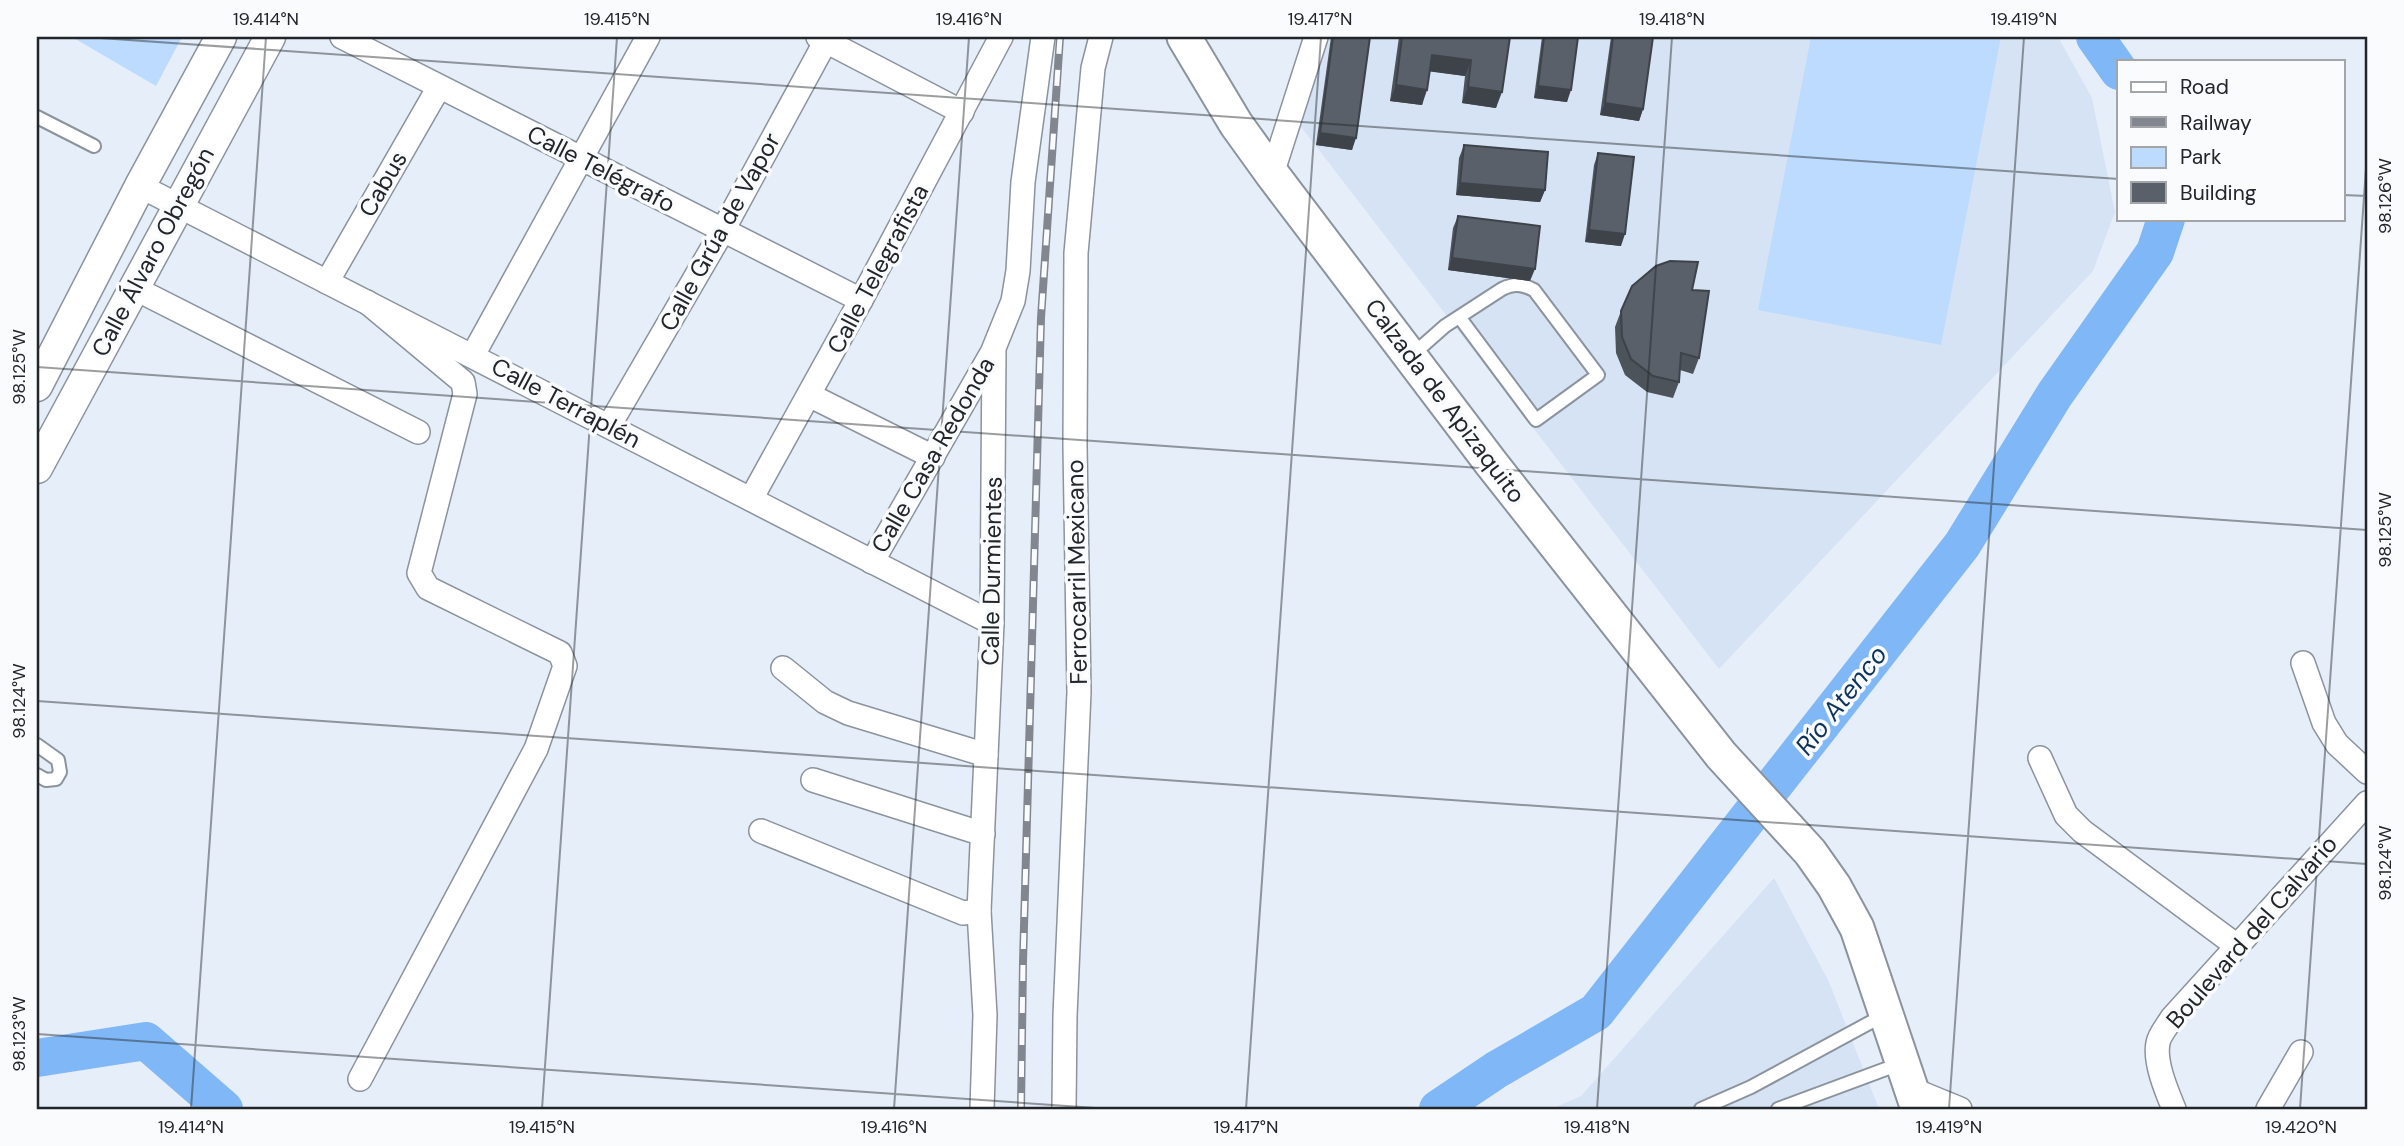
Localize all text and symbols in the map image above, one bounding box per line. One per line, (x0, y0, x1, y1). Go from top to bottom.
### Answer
text: 19.414°N (233, 7, 299, 31)
text: 19.415°N (584, 7, 650, 31)
text: 19.416°N (936, 7, 1002, 31)
text: 19.417°N (1288, 7, 1352, 31)
text: 19.418°N (1639, 7, 1705, 31)
text: 19.419°N (1991, 7, 2057, 31)
legend (2117, 60, 2344, 220)
text: Road (2180, 73, 2229, 101)
text: Railway (2180, 109, 2252, 137)
street label: Calle Telégrafo (522, 118, 680, 219)
street label: Calle Grúa de Vapor (652, 127, 787, 336)
street label: Calle Álvaro Obregón (84, 142, 221, 362)
text: Park (2180, 143, 2222, 171)
street label: Cabus (351, 145, 414, 222)
text: 98.126°W (2373, 158, 2397, 234)
street label: Calle Telegrafista (820, 179, 935, 359)
text: Building (2180, 179, 2257, 207)
street label: Calzada de Apizaquito (1358, 292, 1532, 509)
text: 98.125°W (7, 329, 31, 405)
street label: Calle Terraplén (486, 350, 646, 455)
street label: Calle Casa Redonda (864, 351, 1001, 558)
street label: Ferrocarril Mexicano (1059, 459, 1094, 685)
street label: Calle Durmientes (974, 476, 1009, 666)
text: 98.125°W (2373, 492, 2397, 568)
water label: Río Atenco (1787, 638, 1895, 762)
text: 98.124°W (7, 663, 31, 739)
text: 98.124°W (2373, 825, 2397, 901)
street label: Boulevard del Calvario (2159, 829, 2344, 1035)
text: 98.123°W (7, 996, 31, 1072)
text: 19.414°N (158, 1115, 224, 1139)
text: 19.415°N (509, 1115, 575, 1139)
text: 19.416°N (861, 1115, 927, 1139)
text: 19.417°N (1214, 1115, 1278, 1139)
text: 19.418°N (1564, 1115, 1630, 1139)
text: 19.419°N (1916, 1115, 1982, 1139)
text: 19.420°N (2265, 1115, 2337, 1139)

